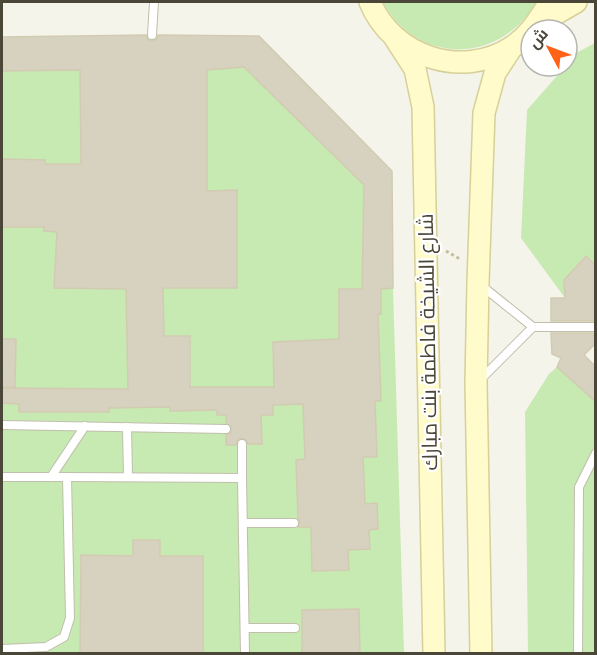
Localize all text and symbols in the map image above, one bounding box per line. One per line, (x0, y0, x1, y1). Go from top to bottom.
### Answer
north arrow (519, 18, 579, 78)
text: ش (522, 23, 553, 54)
street label: شارع الشيخة فاطمة بنت مبارك (409, 213, 445, 471)

